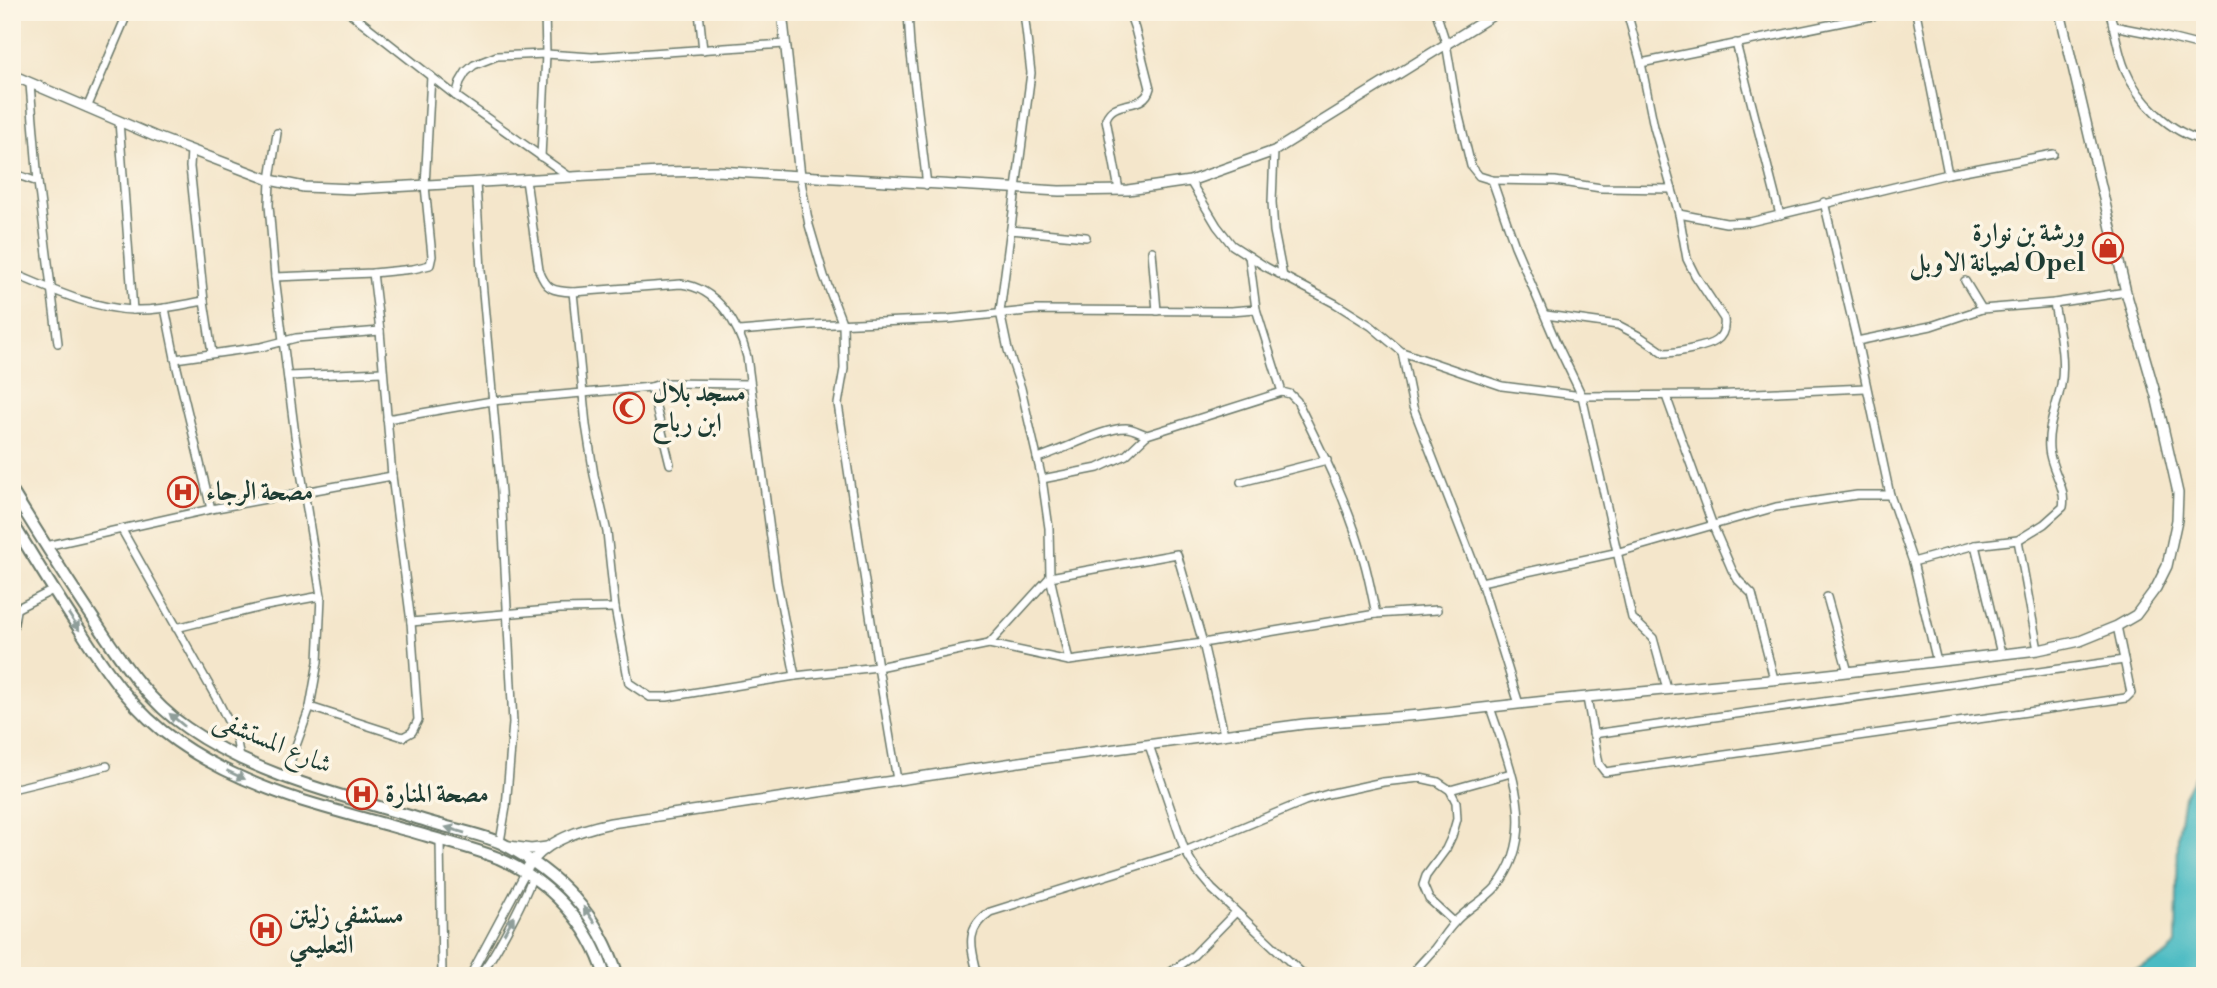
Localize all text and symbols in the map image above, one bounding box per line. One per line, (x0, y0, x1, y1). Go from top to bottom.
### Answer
place label: ورشة بن نوارة لصيانة الاوبل Opel (1909, 217, 2085, 281)
shop icon: ورشة بن نوارة لصيانة الاوبل Opel (2091, 231, 2125, 265)
place label: مسجد بلال ابن رباح (652, 377, 746, 445)
mosque icon: مسجد بلال ابن رباح (612, 391, 646, 425)
hospital icon: مصحة الرجاء (166, 475, 200, 509)
place label: مصحة الرجاء (206, 476, 313, 508)
one-way arrow (67, 612, 80, 631)
street label: شارع المستشفى (207, 703, 337, 786)
one-way arrow (169, 713, 186, 728)
one-way arrow (226, 769, 246, 781)
hospital icon: مصحة المنارة (345, 777, 379, 811)
place label: مصحة المنارة (385, 778, 489, 810)
one-way arrow (445, 824, 466, 834)
place label: مستشفى زليتن التعليمي (289, 899, 404, 968)
one-way arrow (582, 905, 595, 925)
hospital icon: مستشفى زليتن التعليمي (249, 913, 283, 947)
one-way arrow (503, 916, 515, 935)

